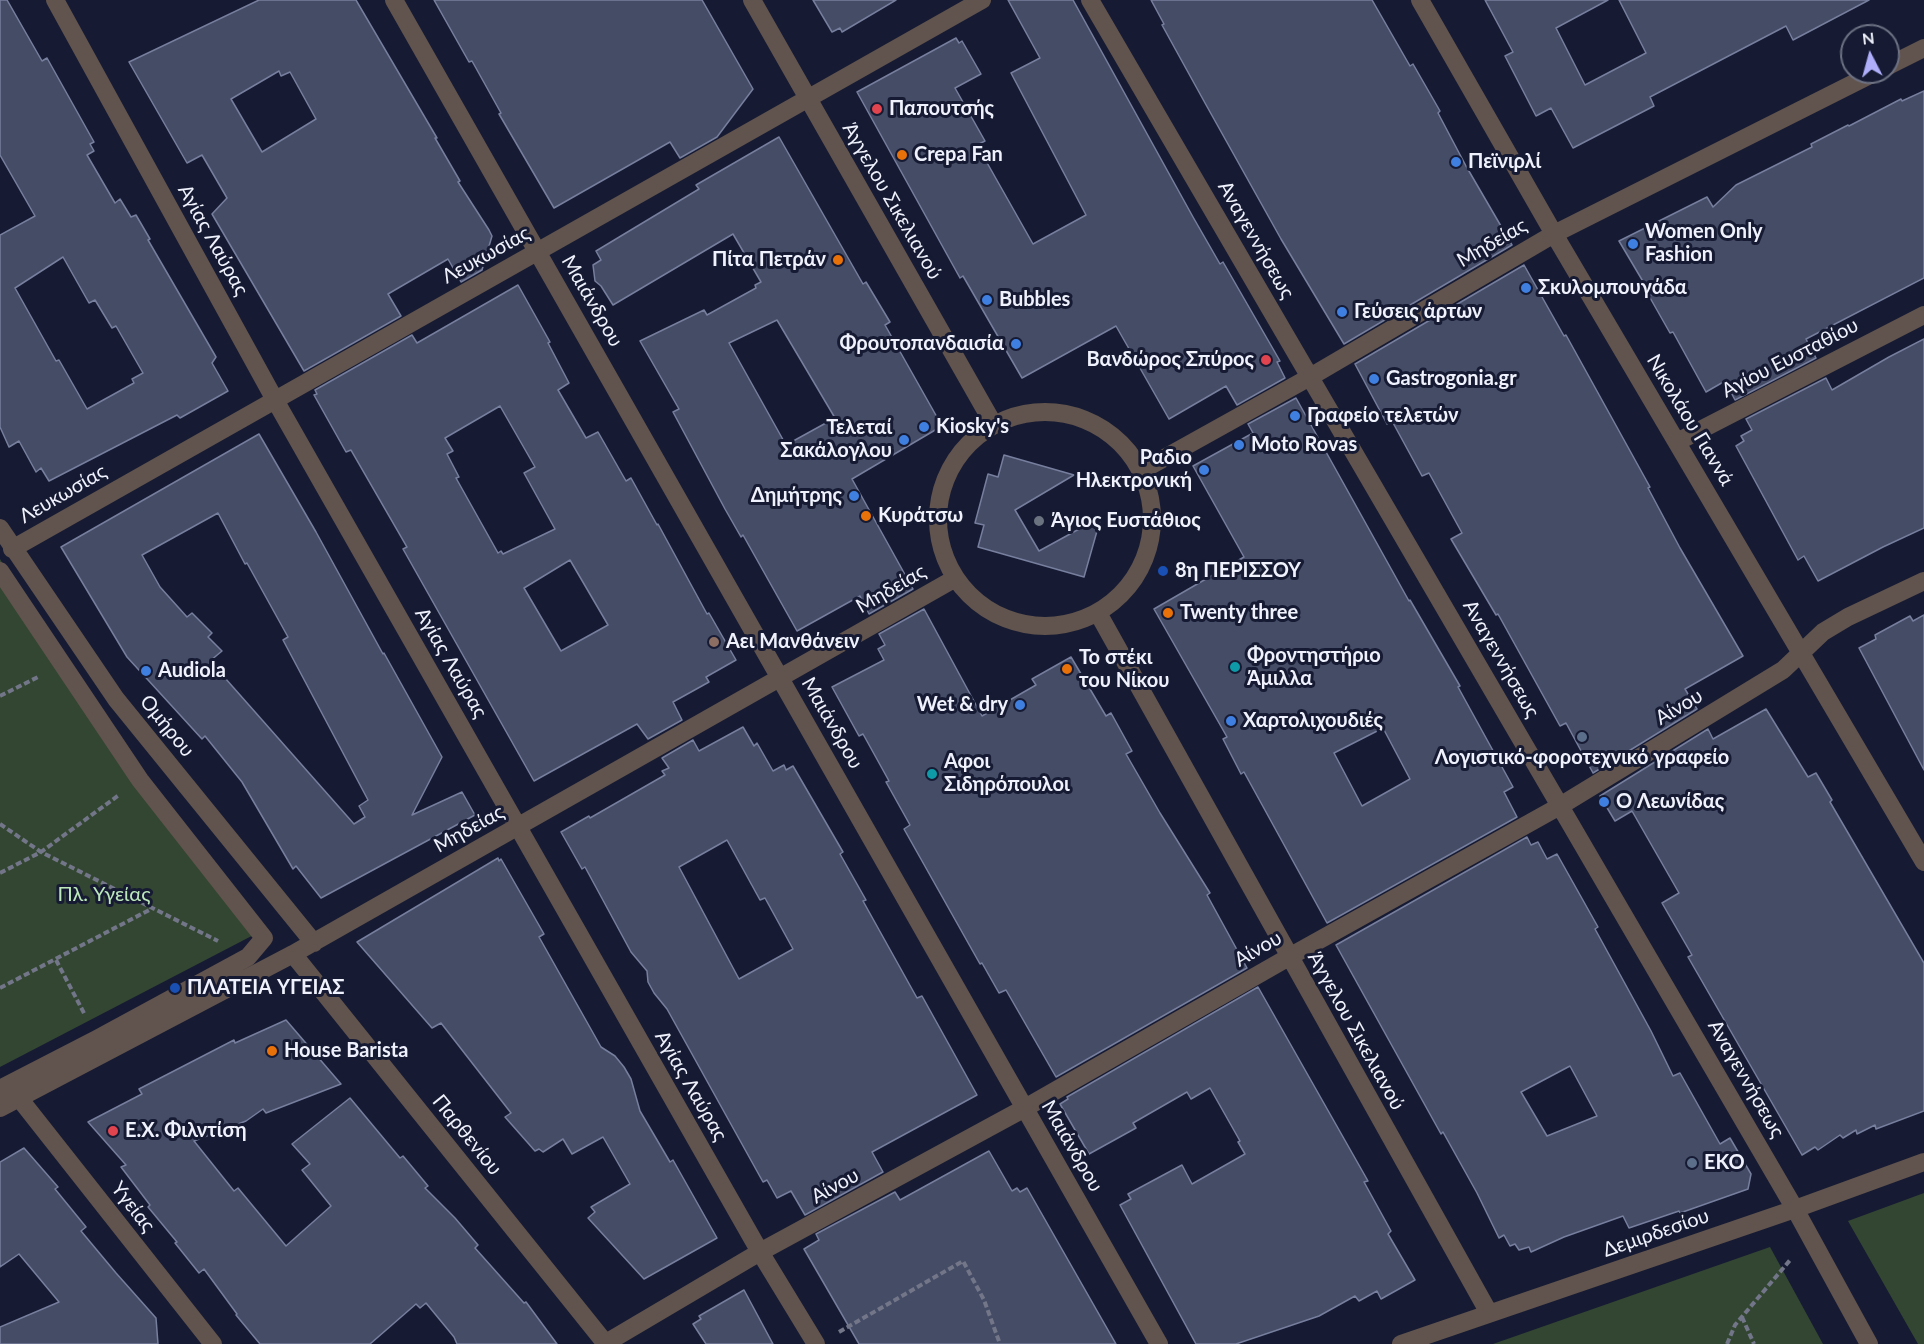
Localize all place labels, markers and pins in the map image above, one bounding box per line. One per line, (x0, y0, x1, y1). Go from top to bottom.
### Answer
place label: Παπουτσής (889, 97, 994, 121)
marker: Παπουτσής (870, 102, 884, 116)
place label: Crepa Fan (914, 143, 1003, 167)
marker: Crepa Fan (895, 148, 909, 162)
place label: Πεϊνιρλί (1468, 150, 1541, 174)
marker: Πεϊνιρλί (1449, 155, 1463, 169)
place label: Women Only Fashion (1645, 220, 1763, 267)
marker: Women Only Fashion (1626, 237, 1640, 251)
place label: Πίτα Πετράν (712, 248, 826, 272)
marker: Πίτα Πετράν (831, 253, 845, 267)
place label: Σκυλομπουγάδα (1538, 276, 1687, 300)
marker: Σκυλομπουγάδα (1519, 281, 1533, 295)
place label: Bubbles (999, 288, 1070, 312)
marker: Bubbles (980, 293, 994, 307)
place label: Γεύσεις άρτων (1354, 300, 1482, 324)
marker: Γεύσεις άρτων (1335, 305, 1349, 319)
place label: Φρουτοπανδαισία (839, 332, 1004, 356)
marker: Φρουτοπανδαισία (1009, 337, 1023, 351)
place label: Βανδώρος Σπύρος (1086, 348, 1254, 372)
marker: Βανδώρος Σπύρος (1259, 353, 1273, 367)
place label: Gastrogonia.gr (1386, 367, 1517, 391)
marker: Gastrogonia.gr (1367, 372, 1381, 386)
place label: Γραφείο τελετών (1307, 404, 1459, 428)
marker: Γραφείο τελετών (1288, 409, 1302, 423)
place label: Kiosky's (936, 415, 1009, 439)
place label: Τελεταί Σακάλογλου (780, 416, 892, 463)
marker: Kiosky's (917, 420, 931, 434)
marker: Τελεταί Σακάλογλου (897, 433, 911, 447)
place label: Moto Rovas (1251, 433, 1357, 457)
marker: Moto Rovas (1232, 438, 1246, 452)
place label: Ραδιο Ηλεκτρονική (1076, 446, 1192, 493)
marker: Ραδιο Ηλεκτρονική (1197, 463, 1211, 477)
place label: Δημήτρης (751, 484, 842, 508)
marker: Δημήτρης (847, 489, 861, 503)
place label: Κυράτσω (878, 504, 963, 528)
marker: Κυράτσω (859, 509, 873, 523)
place label: Άγιος Ευστάθιος (1051, 509, 1201, 533)
marker: Άγιος Ευστάθιος (1032, 514, 1046, 528)
place label: 8η ΠΕΡΙΣΣΟΥ (1175, 559, 1301, 583)
marker: 8η ΠΕΡΙΣΣΟΥ (1156, 564, 1170, 578)
place label: Twenty three (1180, 601, 1298, 625)
marker: Twenty three (1161, 606, 1175, 620)
place label: Αει Μανθάνειν (726, 630, 859, 654)
marker: Αει Μανθάνειν (707, 635, 721, 649)
place label: Φροντηστήριο Άμιλλα (1247, 644, 1381, 691)
place label: Το στέκι του Νίκου (1079, 646, 1169, 693)
place label: Audiola (158, 659, 226, 683)
marker: Φροντηστήριο Άμιλλα (1228, 660, 1242, 674)
marker: Το στέκι του Νίκου (1060, 662, 1074, 676)
marker: Audiola (139, 664, 153, 678)
place label: Wet & dry (917, 693, 1008, 717)
marker: Wet & dry (1013, 698, 1027, 712)
place label: Χαρτολιχουδιές (1243, 709, 1383, 733)
marker: Χαρτολιχουδιές (1224, 714, 1238, 728)
marker: Λογιστικό-φοροτεχνικό γραφείο (1575, 730, 1589, 744)
place label: Λογιστικό-φοροτεχνικό γραφείο (1435, 746, 1729, 770)
place label: Αφοι Σιδηρόπουλοι (944, 750, 1069, 797)
marker: Αφοι Σιδηρόπουλοι (925, 767, 939, 781)
place label: Ο Λεωνίδας (1616, 790, 1724, 814)
marker: Ο Λεωνίδας (1597, 795, 1611, 809)
place label: ΠΛΑΤΕΙΑ ΥΓΕΙΑΣ (187, 976, 344, 1000)
marker: ΠΛΑΤΕΙΑ ΥΓΕΙΑΣ (168, 981, 182, 995)
place label: House Barista (284, 1039, 408, 1063)
marker: House Barista (265, 1044, 279, 1058)
place label: Ε.Χ. Φιλντίση (125, 1119, 247, 1143)
marker: Ε.Χ. Φιλντίση (106, 1124, 120, 1138)
place label: ΕΚΟ (1704, 1151, 1745, 1175)
marker: ΕΚΟ (1685, 1156, 1699, 1170)

